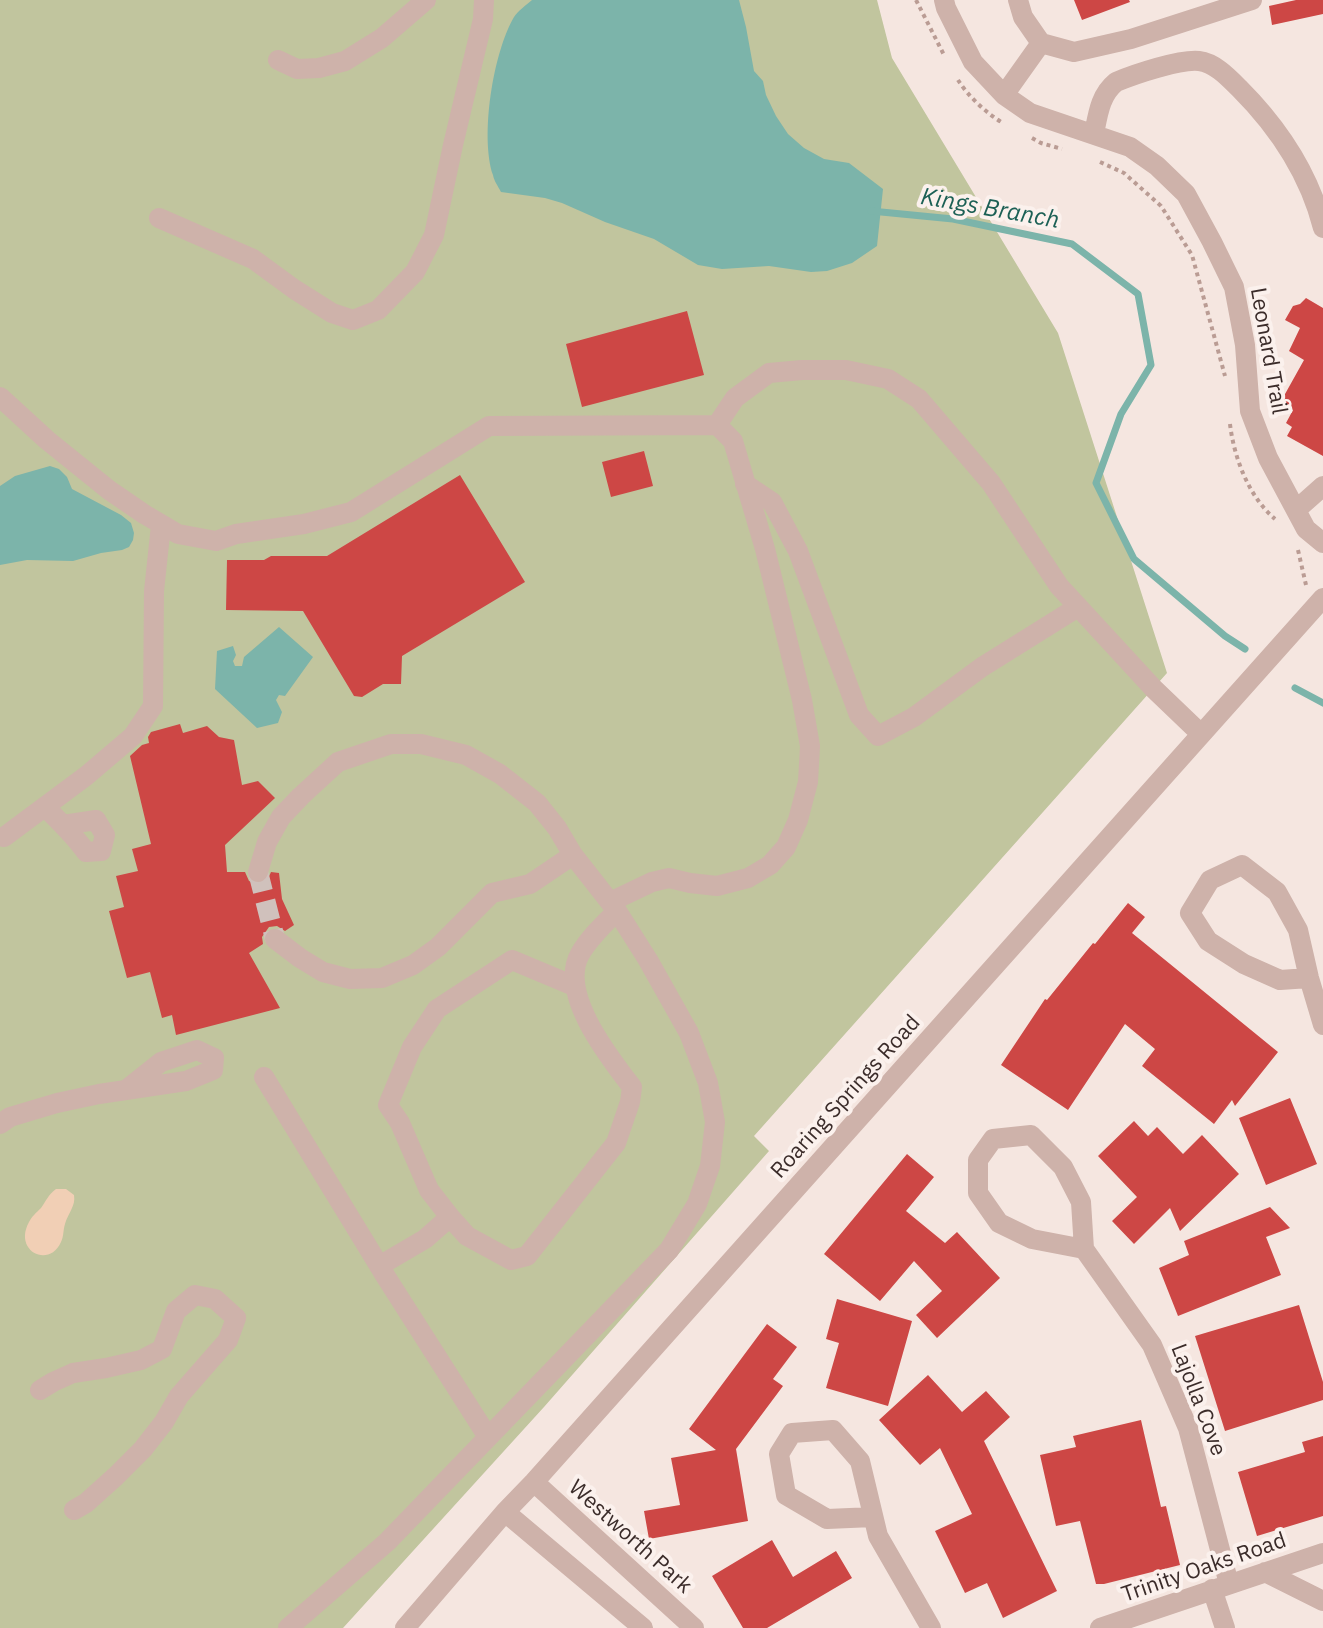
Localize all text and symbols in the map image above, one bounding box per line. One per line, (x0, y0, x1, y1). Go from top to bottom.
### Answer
water label: Kings Branch (918, 183, 1062, 235)
street label: Leonard Trail (1244, 286, 1292, 416)
street label: Roaring Springs Road (766, 1010, 926, 1184)
street label: Lajolla Cove (1165, 1340, 1231, 1460)
street label: Westworth Park (563, 1475, 697, 1599)
street label: Trinity Oaks Road (1118, 1527, 1290, 1609)

